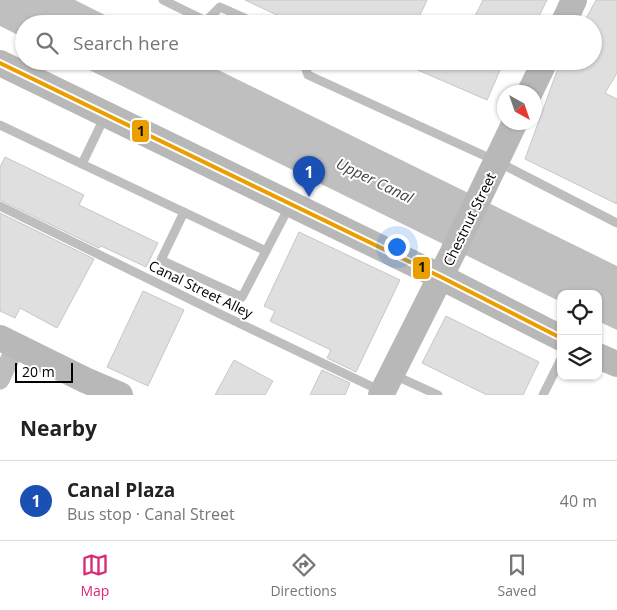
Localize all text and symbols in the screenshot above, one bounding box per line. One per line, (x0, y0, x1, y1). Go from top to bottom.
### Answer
search box (15, 15, 602, 70)
icon: search (33, 29, 61, 57)
text: Search here (73, 30, 179, 56)
north arrow (497, 85, 542, 130)
line badge: 1 (131, 119, 150, 143)
text: 1 (137, 121, 145, 140)
water label: Upper Canal (333, 153, 418, 208)
pin: 1 (293, 156, 325, 197)
street label: Chestnut Street (438, 169, 500, 269)
your location (384, 234, 410, 260)
street label: Canal Street Alley (146, 256, 257, 323)
line badge: 1 (412, 256, 431, 280)
text: 1 (418, 257, 426, 276)
map controls (557, 290, 602, 380)
button: locate (557, 290, 602, 335)
button: layers (557, 335, 602, 380)
scale bar (15, 360, 72, 383)
text: 20 m (22, 362, 55, 381)
text: Nearby (20, 414, 97, 442)
text: Canal Plaza (67, 477, 175, 503)
text: 1 (31, 490, 41, 512)
text: 40 m (560, 490, 597, 512)
text: Bus stop · Canal Street (67, 503, 235, 525)
tab: Map (80, 551, 109, 600)
tab: Directions (270, 551, 337, 600)
tab: Saved (498, 551, 536, 600)

